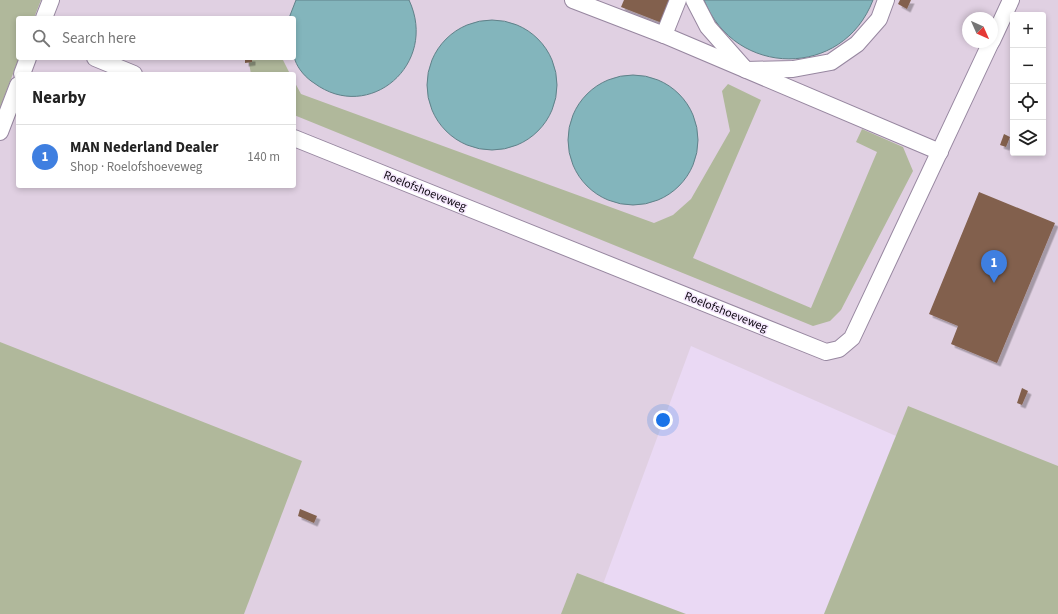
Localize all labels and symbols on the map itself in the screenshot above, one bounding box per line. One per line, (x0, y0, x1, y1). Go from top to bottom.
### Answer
north arrow (962, 12, 998, 48)
street label: Roelofshoeveweg (381, 167, 469, 215)
pin: 1 (981, 250, 1007, 283)
street label: Roelofshoeveweg (682, 288, 770, 336)
your location (653, 410, 673, 430)

